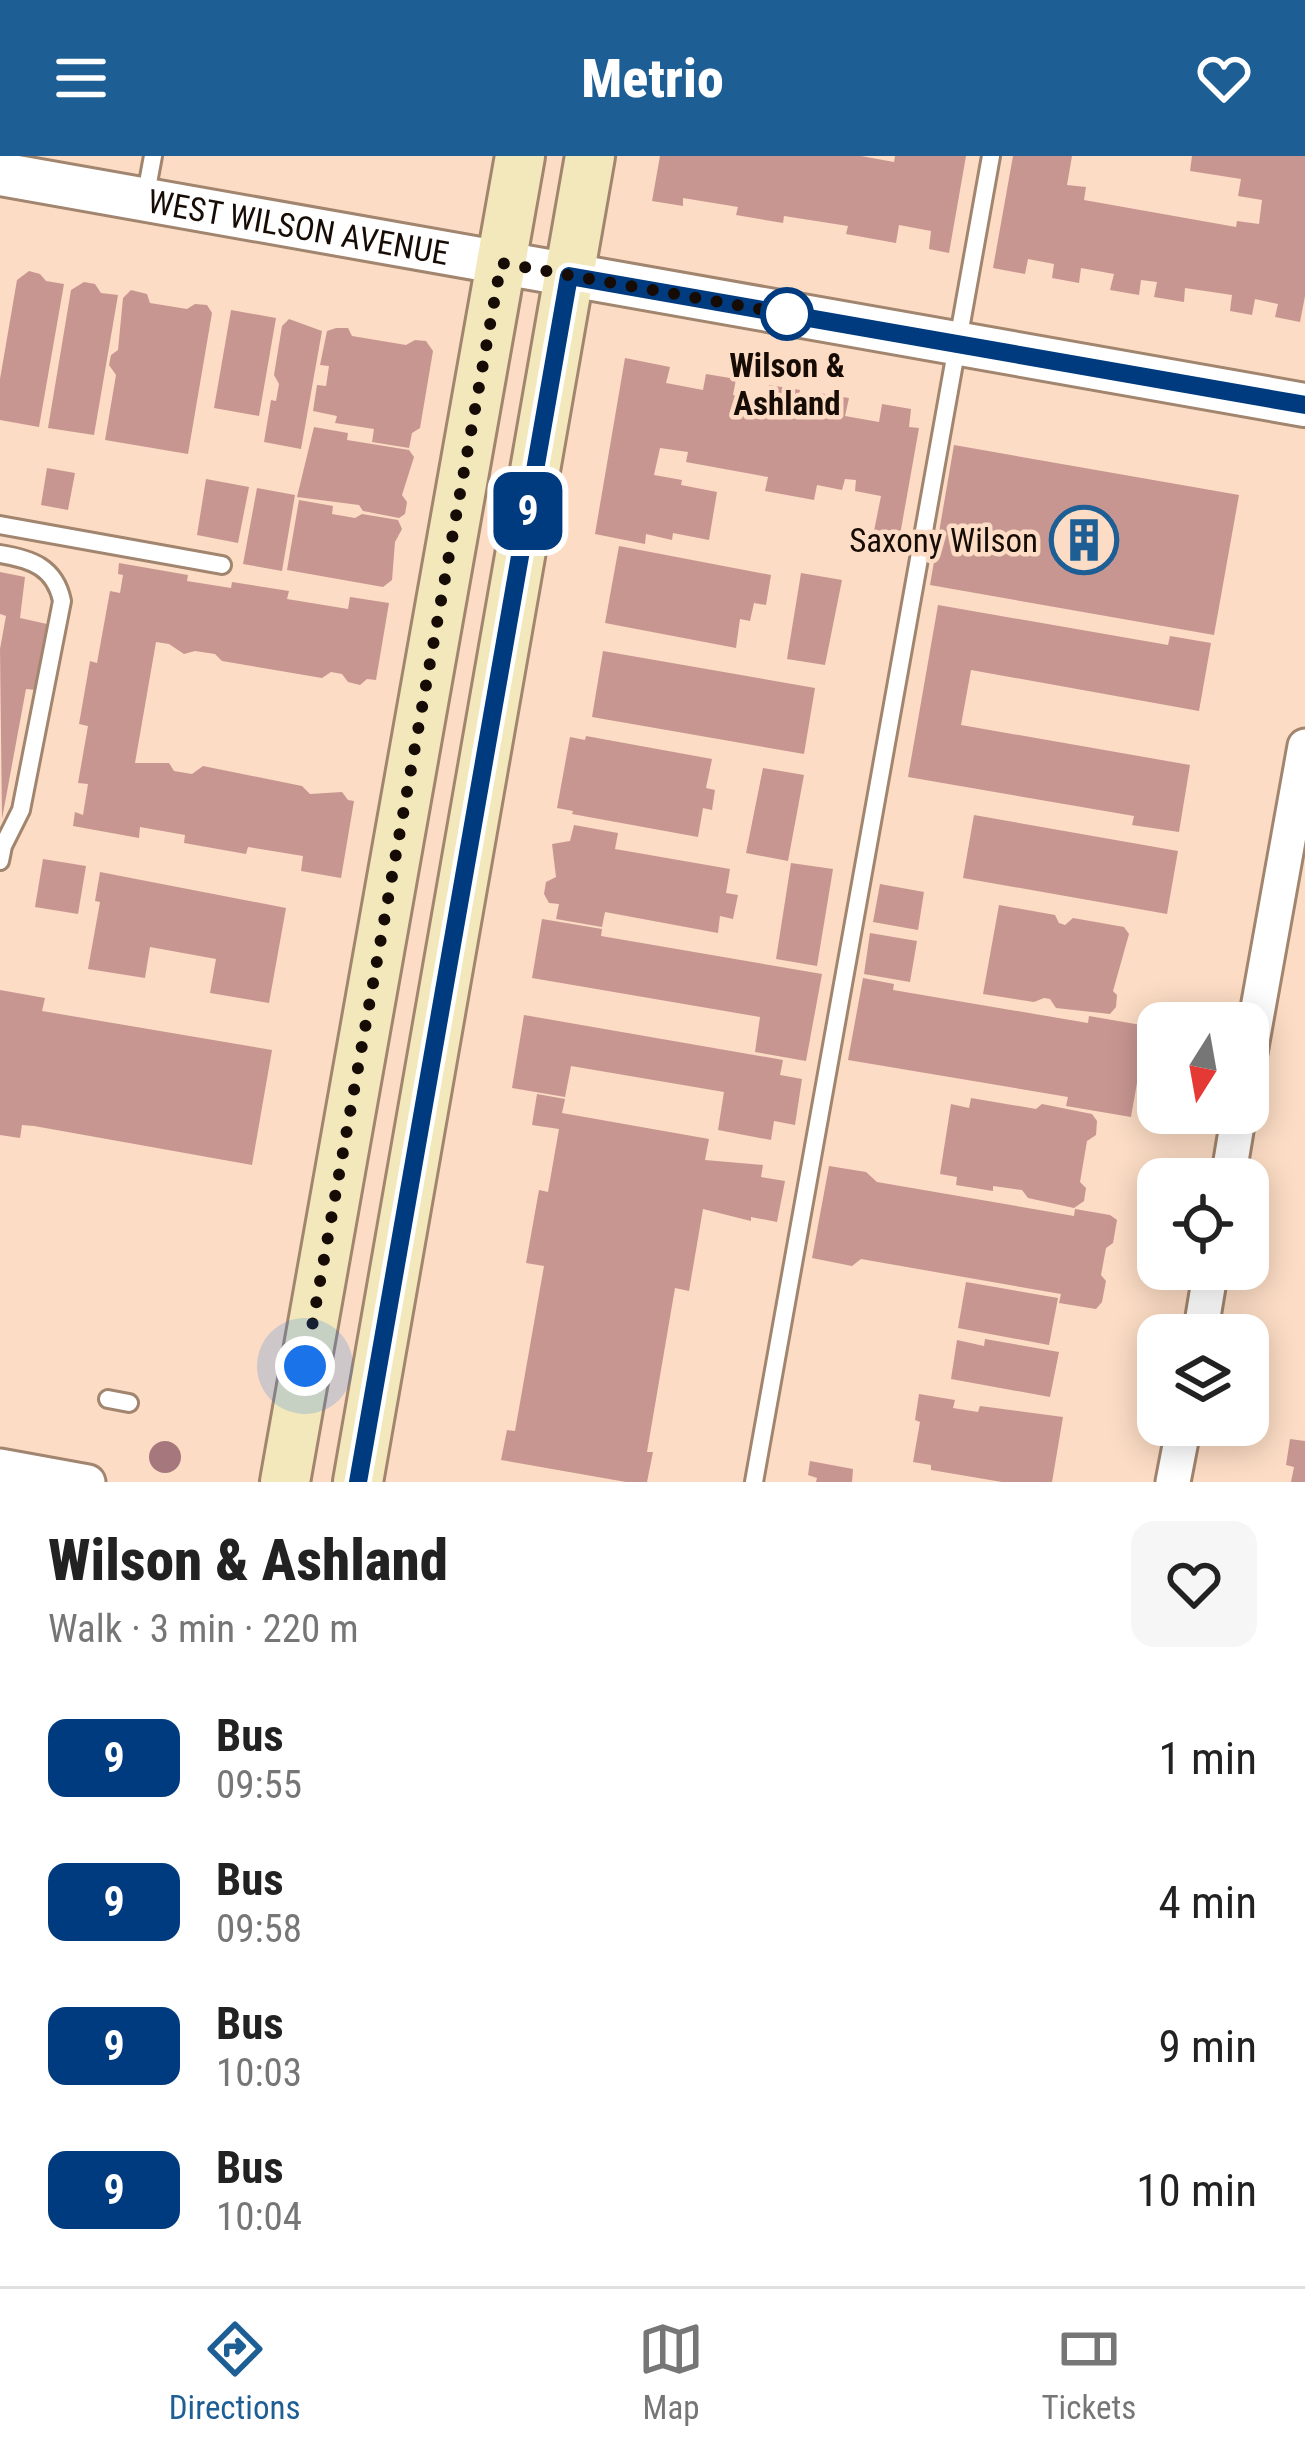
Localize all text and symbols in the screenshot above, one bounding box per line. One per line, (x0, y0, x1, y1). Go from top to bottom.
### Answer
icon: menu (48, 45, 114, 111)
icon: heart (1191, 45, 1257, 111)
text: Metrio (581, 47, 724, 110)
street label: WEST WILSON AVENUE (145, 182, 452, 273)
marker: Wilson & Ashland (762, 289, 812, 339)
place label: Wilson & Ashland (729, 346, 845, 423)
line badge: 9 (489, 472, 567, 550)
text: 9 (517, 486, 539, 535)
building icon: Saxony Wilson (1049, 505, 1119, 575)
place label: Saxony Wilson (849, 521, 1038, 560)
north arrow (1137, 1002, 1269, 1134)
map controls (1137, 1002, 1269, 1446)
button: locate (1137, 1158, 1269, 1290)
button: layers (1137, 1314, 1269, 1446)
your location (275, 1336, 335, 1396)
button: heart (1131, 1521, 1257, 1647)
text: Wilson & Ashland (48, 1527, 448, 1594)
text: Walk · 3 min · 220 m (48, 1606, 359, 1652)
text: Bus (216, 1709, 284, 1762)
text: 1 min (1158, 1732, 1257, 1785)
text: 9 (103, 1733, 125, 1782)
text: 09:55 (216, 1762, 302, 1808)
text: Bus (216, 1853, 284, 1906)
text: 4 min (1158, 1876, 1257, 1929)
text: 9 (103, 1877, 125, 1926)
text: 09:58 (216, 1906, 302, 1952)
text: Bus (216, 1997, 284, 2050)
text: 9 min (1158, 2020, 1257, 2073)
text: 9 (103, 2021, 125, 2070)
text: 10:03 (216, 2050, 302, 2096)
text: Bus (216, 2141, 284, 2194)
text: 10 min (1136, 2164, 1257, 2217)
text: 9 (103, 2165, 125, 2214)
text: 10:04 (216, 2194, 302, 2240)
tab: Directions (169, 2316, 301, 2427)
tab: Map (638, 2316, 704, 2427)
tab: Tickets (1041, 2316, 1136, 2427)

